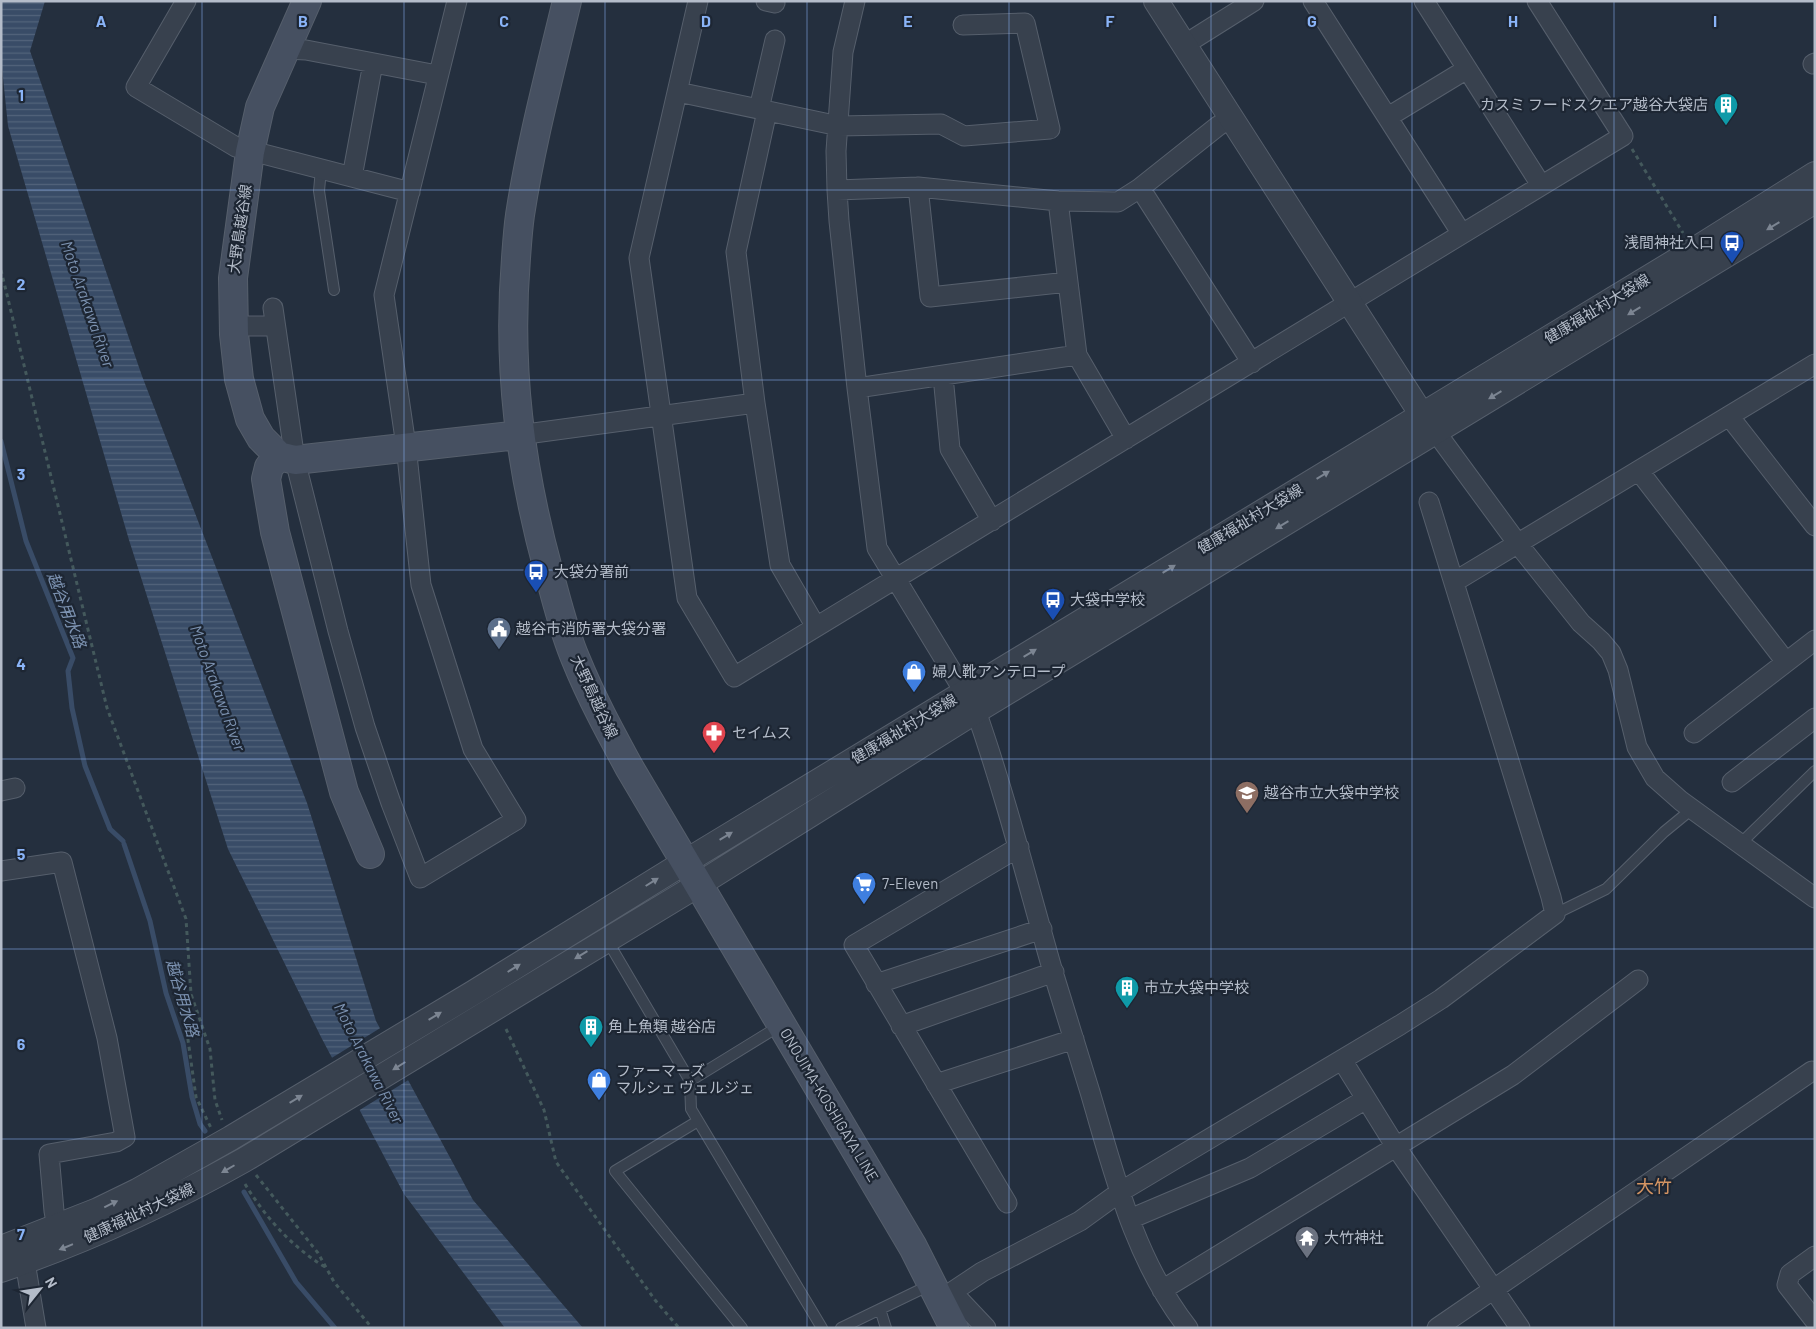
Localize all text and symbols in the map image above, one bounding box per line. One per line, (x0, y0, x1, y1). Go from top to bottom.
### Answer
text: A (96, 11, 107, 30)
text: B (298, 11, 308, 30)
text: C (499, 11, 509, 30)
text: D (701, 11, 711, 30)
text: E (903, 11, 913, 30)
text: F (1106, 11, 1115, 30)
text: G (1307, 11, 1317, 30)
text: H (1508, 11, 1518, 30)
text: I (1713, 11, 1717, 30)
text: 1 (18, 85, 24, 104)
building icon: カスミ フードスクエア越谷大袋店 (1713, 92, 1739, 126)
place label: カスミ フードスクエア越谷大袋店 (1480, 95, 1708, 113)
street label: 大野島越谷線 (224, 183, 254, 275)
one-way arrow (1767, 222, 1780, 231)
bus stop icon: 浅間神社入口 (1719, 230, 1745, 264)
place label: 浅間神社入口 (1624, 233, 1714, 251)
water label: Moto Arakawa River (58, 238, 119, 371)
street label: 健康福祉村大袋線 (1540, 270, 1653, 347)
text: 2 (17, 274, 26, 293)
one-way arrow (1628, 306, 1641, 315)
one-way arrow (1489, 390, 1502, 399)
text: 3 (17, 464, 25, 483)
one-way arrow (1317, 471, 1330, 480)
street label: 健康福祉村大袋線 (1193, 480, 1306, 557)
one-way arrow (1275, 520, 1288, 529)
bus stop icon: 大袋分署前 (523, 559, 549, 593)
place label: 大袋分署前 (554, 562, 629, 580)
one-way arrow (1163, 564, 1176, 573)
water label: 越谷用水路 (44, 569, 91, 652)
bus stop icon: 大袋中学校 (1040, 587, 1066, 621)
place label: 大袋中学校 (1070, 590, 1145, 608)
public building icon: 越谷市消防署大袋分署 (486, 616, 512, 650)
place label: 越谷市消防署大袋分署 (515, 619, 666, 637)
water label: Moto Arakawa River (187, 622, 251, 755)
one-way arrow (1024, 648, 1037, 657)
street label: 大野島越谷線 (568, 652, 622, 741)
text: 4 (16, 654, 26, 673)
shop icon: 婦人靴アンテロープ (901, 659, 927, 693)
place label: 婦人靴アンテロープ (932, 662, 1066, 680)
street label: 健康福祉村大袋線 (847, 690, 960, 767)
pharmacy icon: セイムス (701, 720, 727, 754)
place label: セイムス (732, 723, 792, 741)
school or university icon: 越谷市立大袋中学校 (1234, 780, 1260, 814)
place label: 越谷市立大袋中学校 (1263, 783, 1399, 801)
one-way arrow (720, 832, 733, 841)
text: 5 (17, 844, 26, 863)
supermarket icon: 7-Eleven (851, 871, 877, 905)
place label: 7-Eleven (882, 874, 938, 892)
one-way arrow (645, 877, 659, 886)
one-way arrow (574, 950, 587, 959)
water label: 越谷用水路 (163, 957, 204, 1041)
one-way arrow (507, 963, 521, 972)
building icon: 市立大袋中学校 (1114, 975, 1140, 1009)
place label: 市立大袋中学校 (1144, 978, 1249, 996)
water label: Moto Arakawa River (331, 999, 409, 1127)
one-way arrow (429, 1011, 442, 1020)
building icon: 角上魚類 越谷店 (578, 1014, 604, 1048)
place label: 角上魚類 越谷店 (608, 1017, 716, 1035)
street label: ONOJIMA-KOSHIGAYA LINE (777, 1024, 883, 1185)
text: 6 (17, 1034, 26, 1053)
one-way arrow (392, 1061, 405, 1070)
place label: ファーマーズ マルシェ ヴェルジェ (616, 1061, 754, 1096)
shop icon: ファーマーズ マルシェ ヴェルジェ (586, 1067, 612, 1101)
one-way arrow (290, 1095, 303, 1104)
one-way arrow (221, 1165, 236, 1173)
district label: 大竹 (1636, 1175, 1672, 1197)
street label: 健康福祉村大袋線 (80, 1179, 197, 1246)
one-way arrow (104, 1199, 118, 1207)
text: 7 (17, 1224, 25, 1243)
temple icon: 大竹神社 (1294, 1225, 1320, 1259)
place label: 大竹神社 (1324, 1228, 1384, 1246)
one-way arrow (59, 1243, 73, 1251)
north arrow (15, 1264, 65, 1314)
text: N (42, 1274, 61, 1291)

